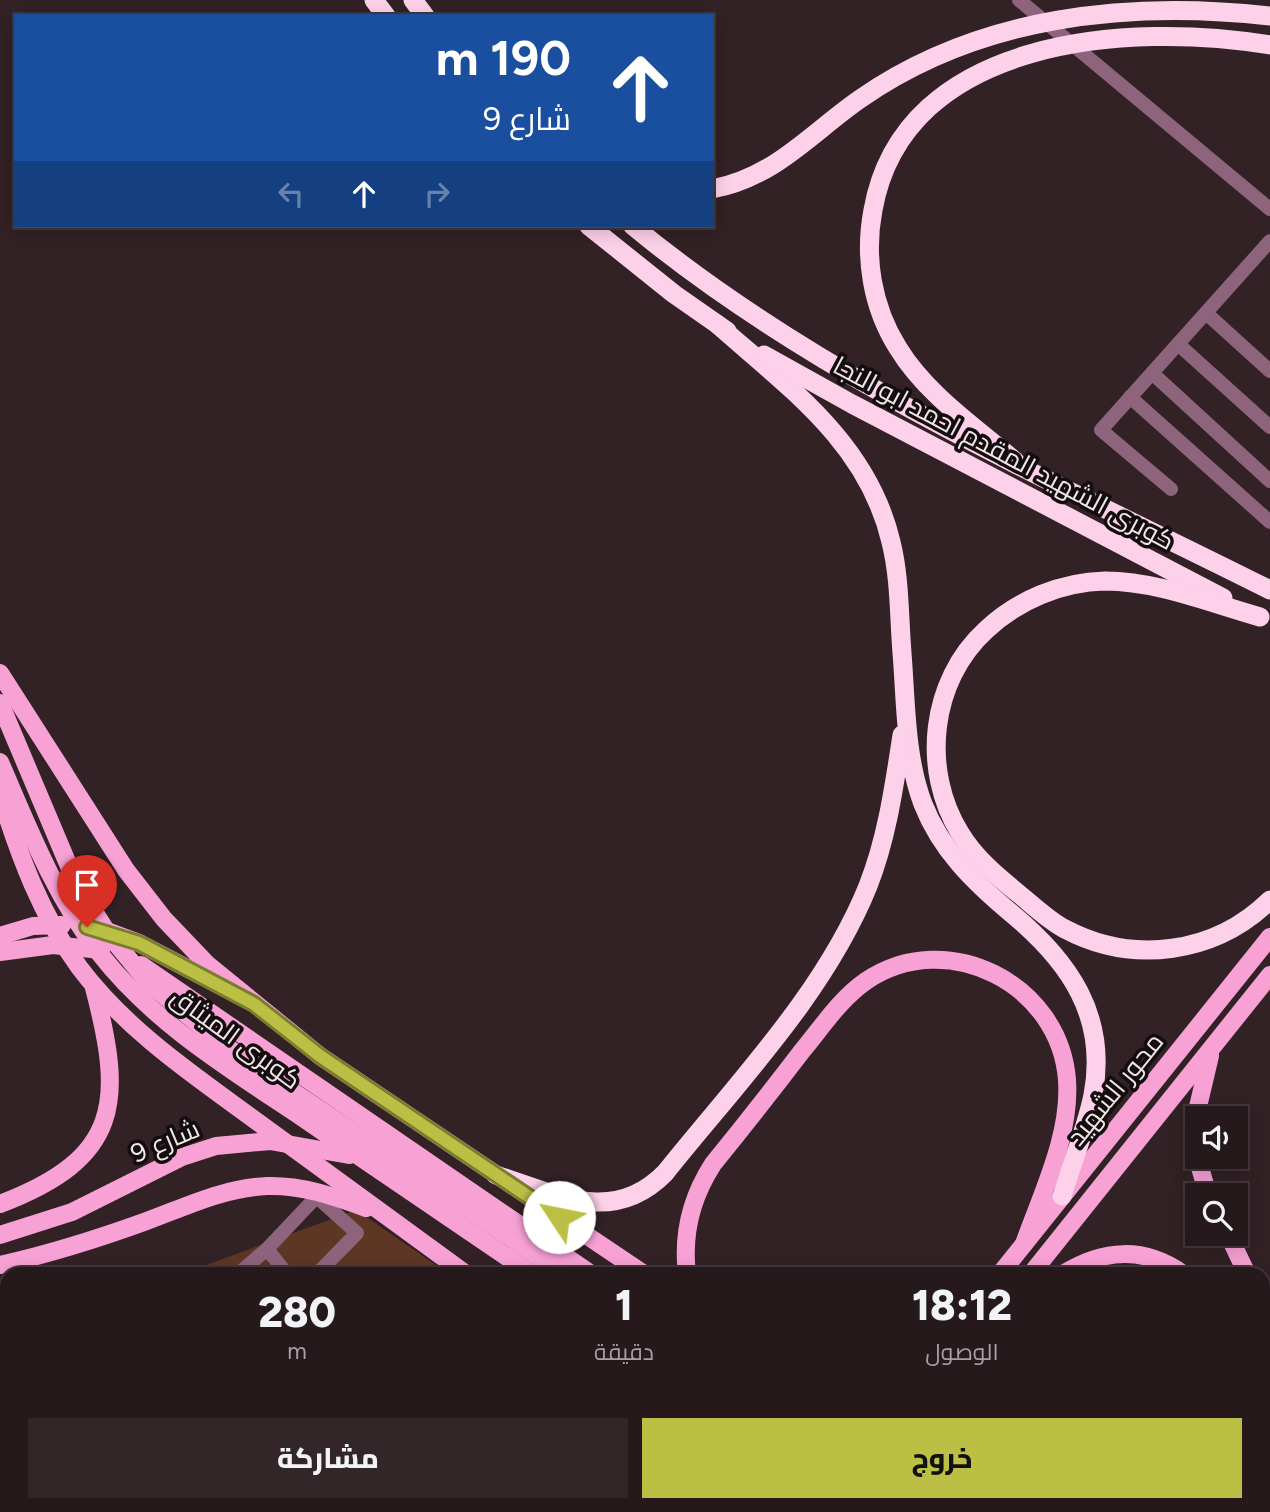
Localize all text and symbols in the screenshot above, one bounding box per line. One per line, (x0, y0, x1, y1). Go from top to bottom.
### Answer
text: 190 m (436, 28, 571, 87)
icon: ahead (595, 42, 686, 133)
text: شارع 9 (483, 100, 571, 138)
icon: left (272, 175, 310, 213)
icon: ahead (345, 175, 383, 213)
icon: right (418, 175, 456, 213)
street label: كوبرى الشهيد المقدم احمد ابو النجا (827, 349, 1180, 559)
pin (57, 855, 117, 927)
icon: arrive (68, 866, 106, 904)
street label: كوبرى الميثاق (165, 980, 307, 1096)
street label: محور الشهيد (1060, 1026, 1170, 1152)
map controls (1185, 1106, 1248, 1246)
button: sound (1185, 1106, 1248, 1169)
street label: شارع 9 (126, 1112, 205, 1171)
position arrow (522, 1180, 596, 1254)
button: search (1185, 1183, 1248, 1246)
text: 1 (615, 1280, 633, 1331)
text: 18:12 (912, 1280, 1012, 1331)
text: 280 (258, 1287, 336, 1338)
text: m (287, 1337, 307, 1365)
text: دقيقة (594, 1338, 654, 1366)
text: الوصول (925, 1338, 999, 1366)
button: مشاركة (28, 1418, 628, 1498)
button: خروج (642, 1418, 1242, 1498)

